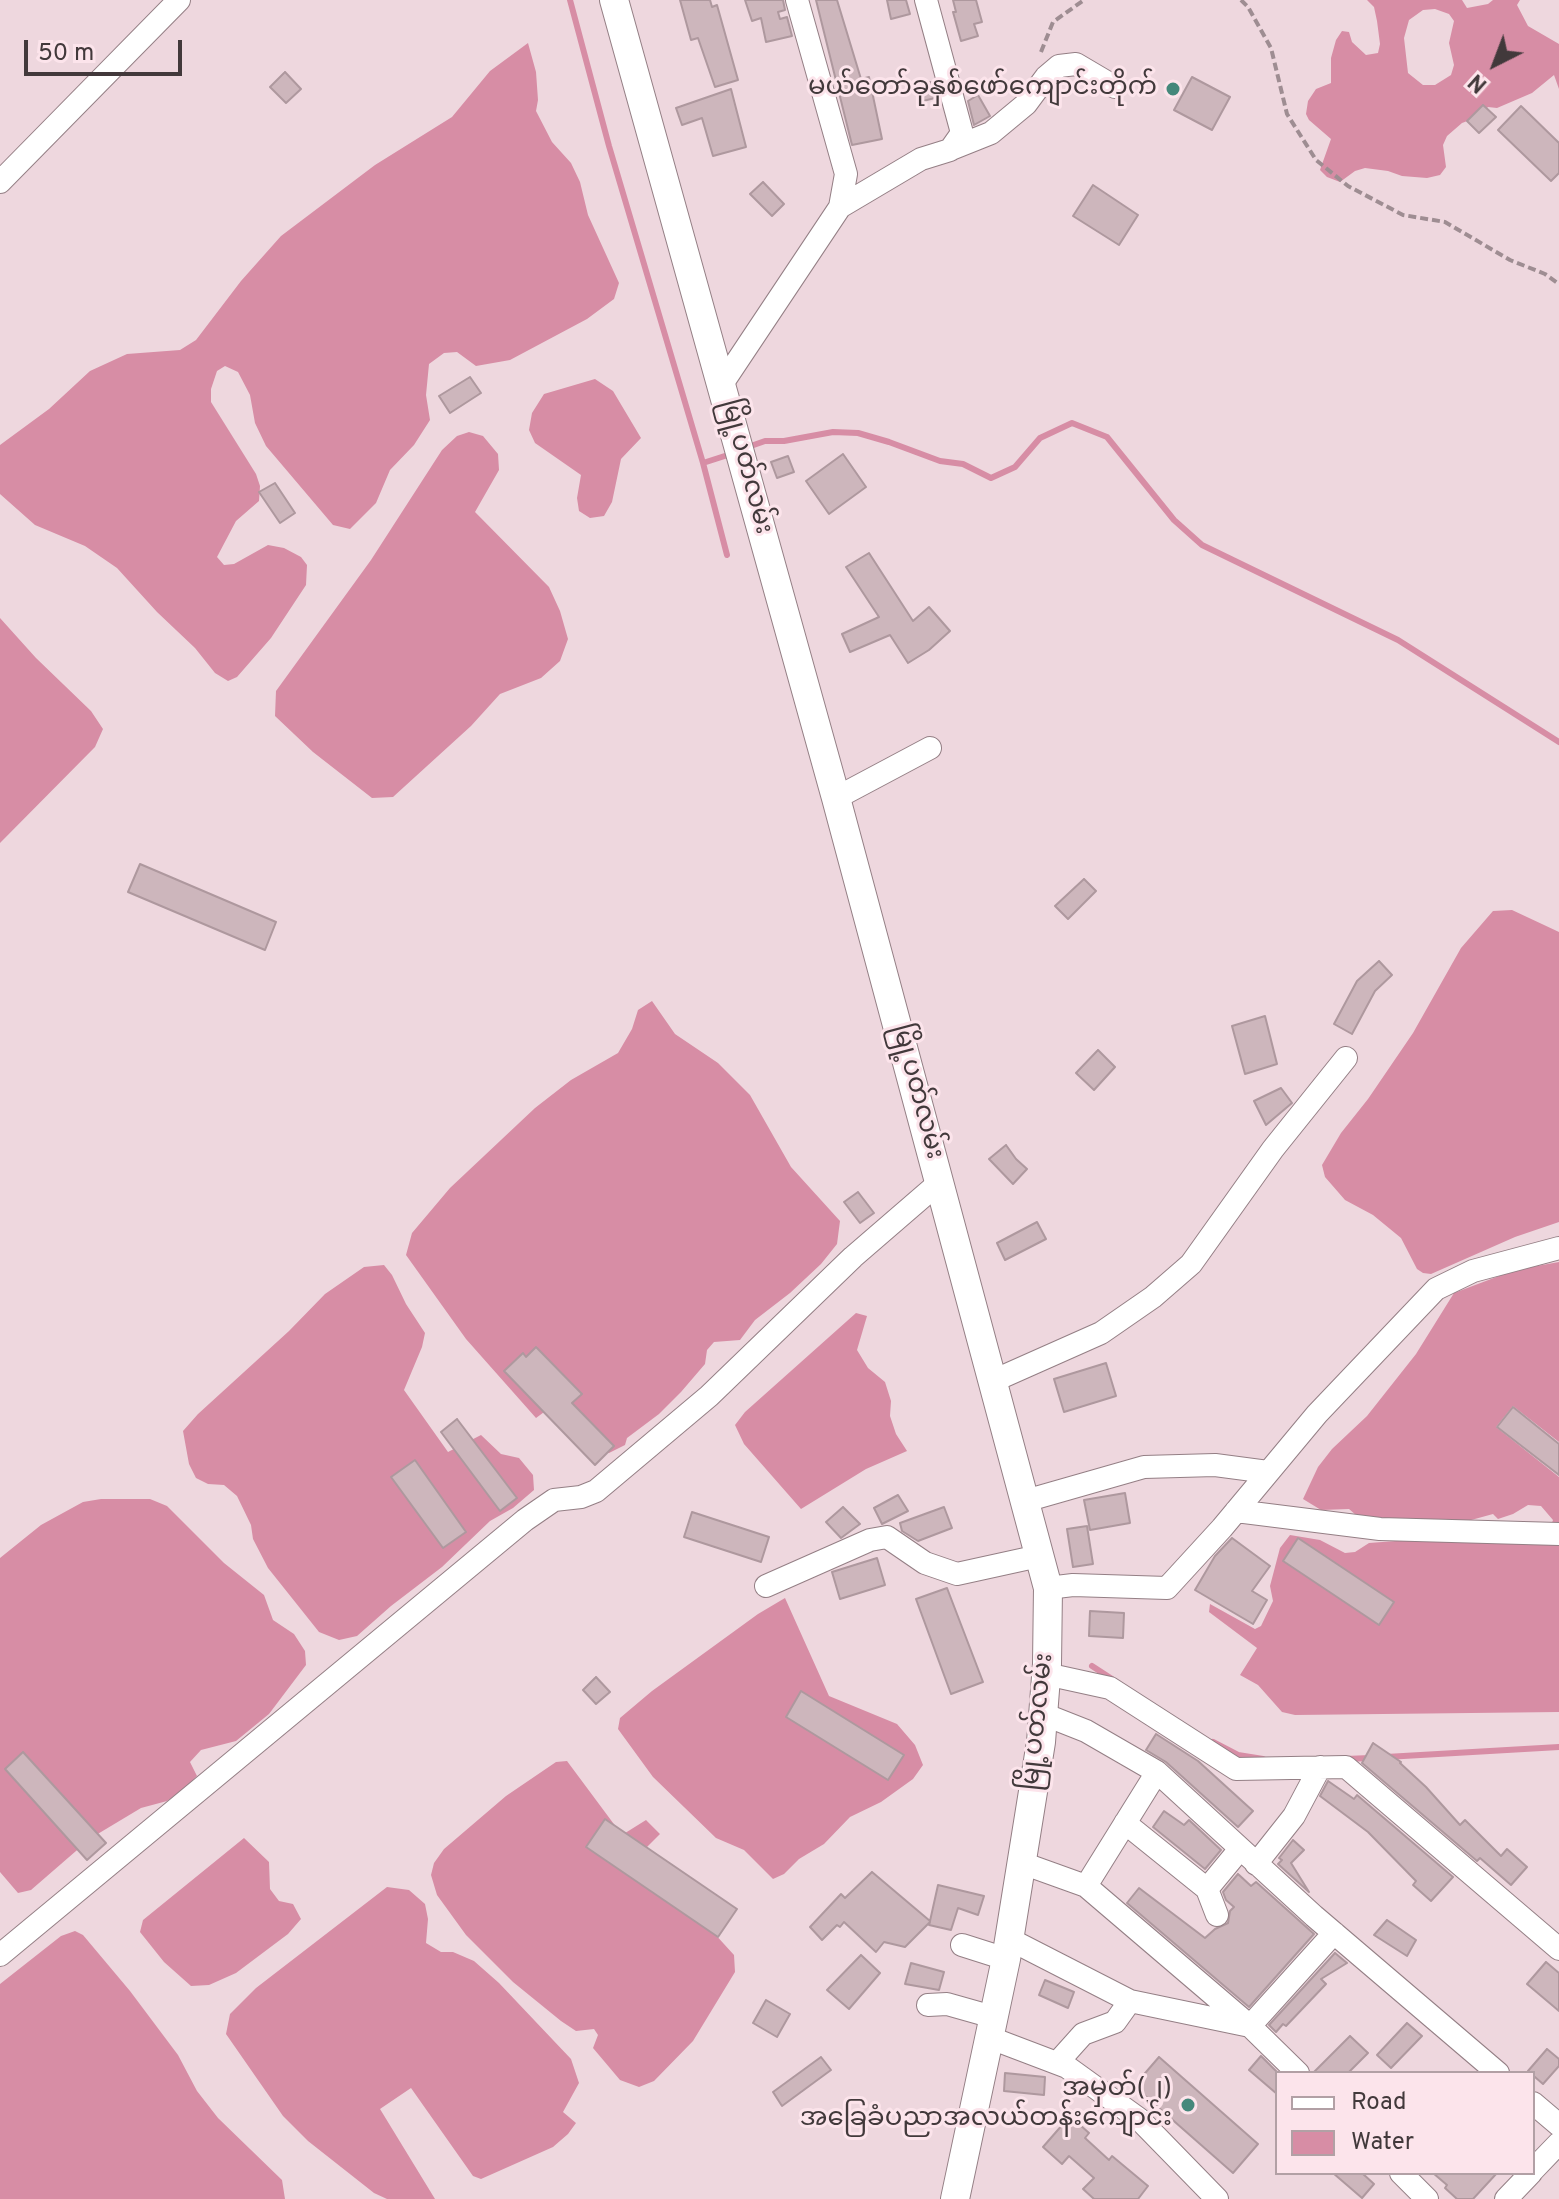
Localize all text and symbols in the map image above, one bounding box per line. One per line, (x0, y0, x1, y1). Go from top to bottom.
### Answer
scale bar (28, 24, 186, 74)
north arrow (1455, 24, 1535, 104)
text: 50 m (38, 39, 94, 69)
text: N (1464, 67, 1494, 98)
place label: မယ်တော်ခုနှစ်ဖော်ကျောင်းတိုက် (808, 73, 1157, 105)
marker: မယ်တော်ခုနှစ်ဖော်ကျောင်းတိုက် (1164, 80, 1182, 98)
street label: မြို့ပတ်လမ်း (712, 396, 778, 538)
street label: မြို့ပတ်လမ်း (883, 1021, 949, 1163)
street label: မြို့ပတ်လမ်း (1016, 1652, 1062, 1792)
legend (1275, 2071, 1535, 2175)
place label: အမှတ်(၂) အခြေခံပညာအလယ်တန်းကျောင်း (800, 2074, 1172, 2136)
text: Road (1351, 2088, 1407, 2118)
marker: အမှတ်(၂) အခြေခံပညာအလယ်တန်းကျောင်း (1179, 2096, 1197, 2114)
text: Water (1351, 2128, 1414, 2158)

